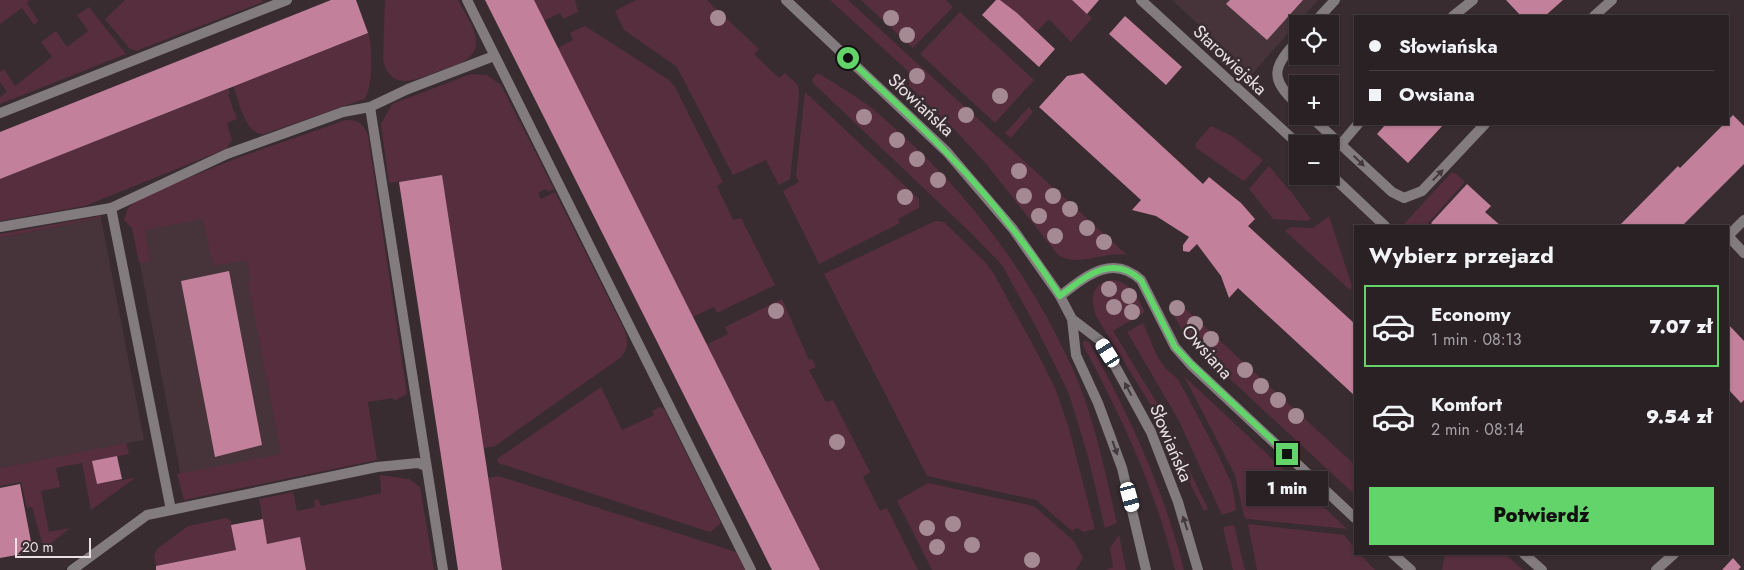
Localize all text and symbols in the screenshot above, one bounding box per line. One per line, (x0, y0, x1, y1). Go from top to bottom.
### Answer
map controls (1289, 15, 1339, 185)
button: locate (1289, 15, 1339, 65)
street label: Starowiejska (1187, 19, 1273, 101)
text: Słowiańska (1399, 33, 1498, 60)
route start (837, 47, 859, 69)
street label: Słowiańska (882, 67, 960, 143)
button: + (1289, 75, 1339, 125)
text: Owsiana (1399, 81, 1475, 108)
button: − (1289, 135, 1339, 185)
one-way arrow (1353, 155, 1365, 167)
one-way arrow (1432, 169, 1444, 181)
text: Wybierz przejazd (1369, 239, 1554, 271)
text: Economy (1431, 301, 1511, 328)
icon: car (1371, 304, 1416, 349)
text: 7.07 zł (1650, 313, 1712, 340)
street label: Owsiana (1175, 319, 1239, 385)
text: 1 min · 08:13 (1431, 328, 1522, 351)
car (1093, 336, 1122, 370)
one-way arrow (1124, 382, 1133, 396)
text: Komfort (1431, 391, 1502, 418)
icon: car (1371, 394, 1416, 439)
street label: Słowiańska (1143, 400, 1199, 486)
text: 9.54 zł (1646, 403, 1712, 430)
text: 2 min · 08:14 (1431, 418, 1524, 441)
one-way arrow (1112, 441, 1119, 456)
route end (1276, 443, 1298, 465)
callout: 1 min (1246, 472, 1328, 506)
text: 1 min (1267, 477, 1307, 500)
car (1118, 481, 1141, 513)
button: Potwierdź (1369, 487, 1714, 545)
one-way arrow (1181, 515, 1189, 530)
scale bar (15, 535, 91, 558)
text: 20 m (22, 537, 54, 557)

